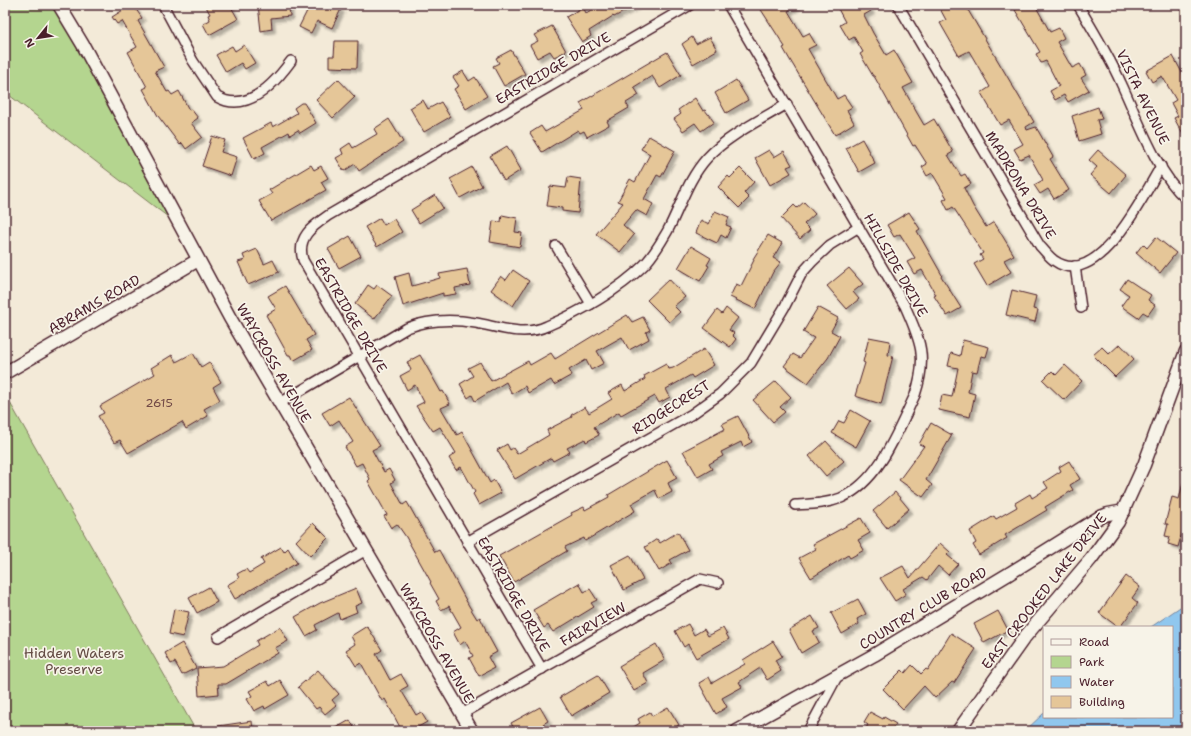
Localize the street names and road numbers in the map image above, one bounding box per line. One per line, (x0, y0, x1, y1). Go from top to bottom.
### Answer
street label: EASTRIDGE DRIVE (492, 28, 614, 108)
street label: VISTA AVENUE (1112, 47, 1174, 148)
street label: MADRONA DRIVE (982, 128, 1060, 242)
street label: HILLSIDE DRIVE (860, 210, 932, 320)
street label: EASTRIDGE DRIVE (311, 254, 391, 376)
street label: ABRAMS ROAD (45, 270, 143, 338)
street label: WAYCROSS AVENUE (232, 300, 316, 426)
street label: RIDGECREST (629, 376, 714, 438)
street label: EAST CROOKED LAKE DRIVE (977, 509, 1111, 673)
street label: EASTRIDGE DRIVE (474, 533, 554, 655)
street label: COUNTRY CLUB ROAD (856, 563, 990, 653)
street label: WAYCROSS AVENUE (395, 580, 479, 706)
street label: FAIRVIEW (557, 598, 629, 650)

